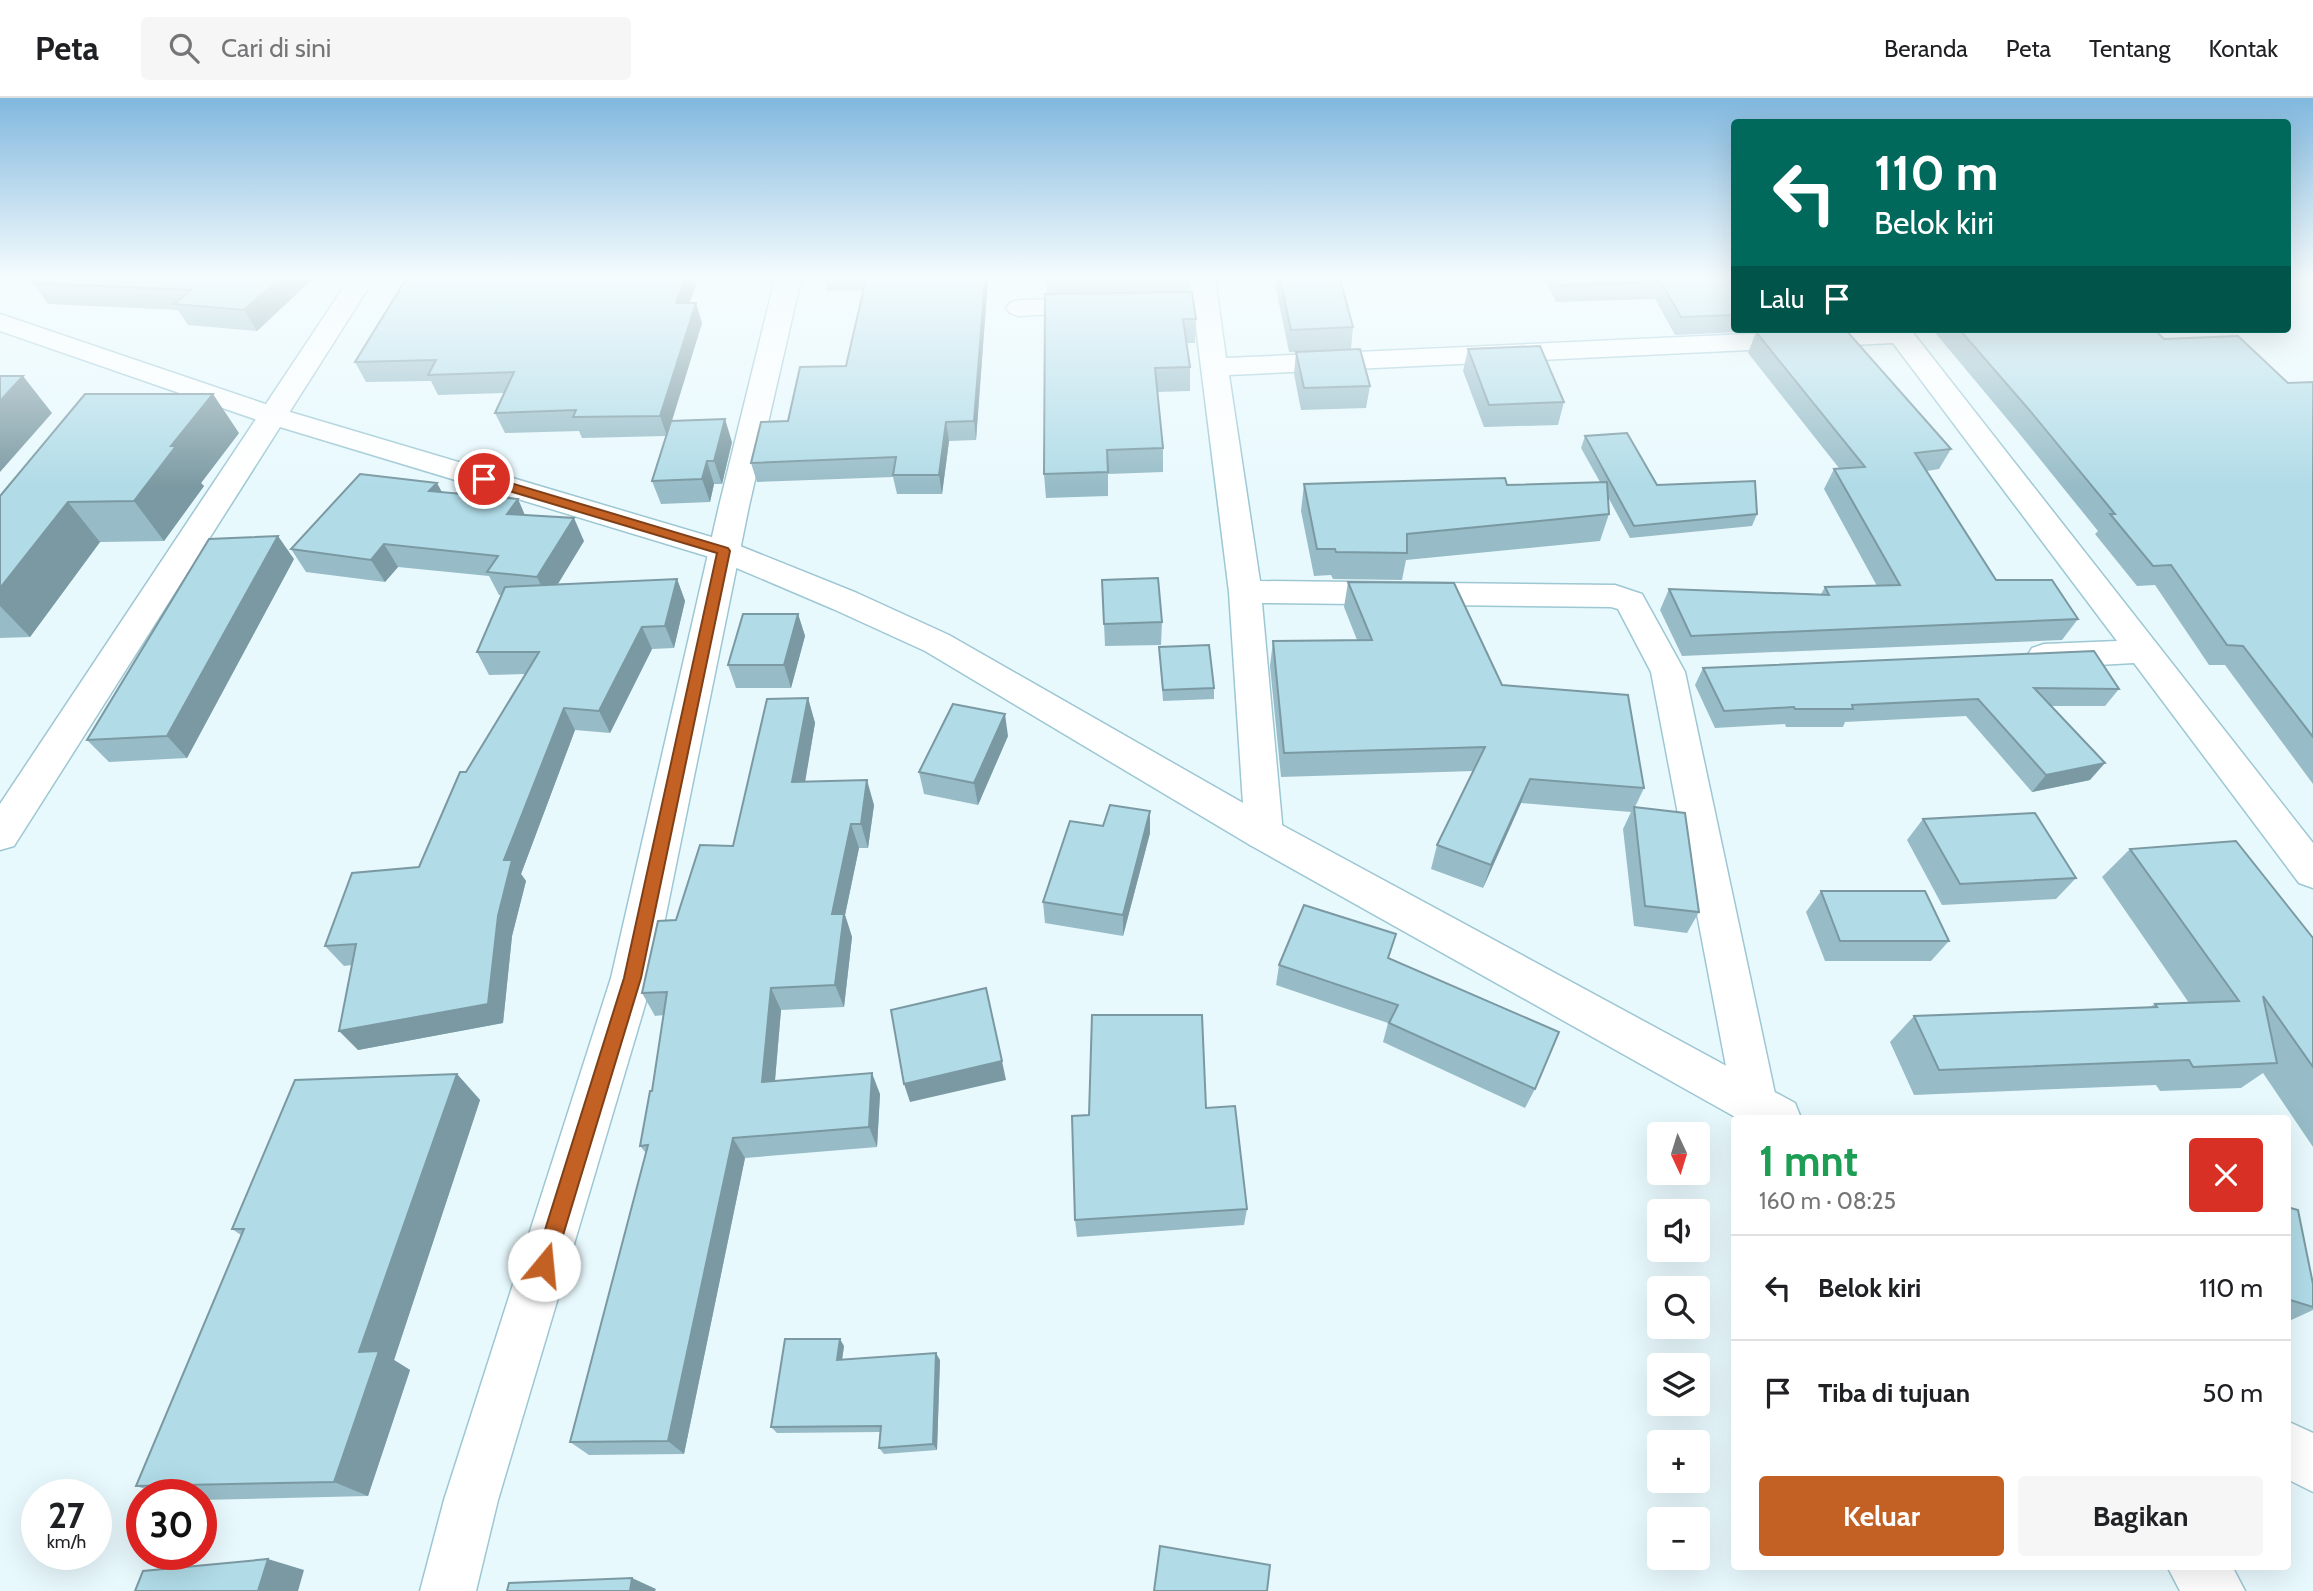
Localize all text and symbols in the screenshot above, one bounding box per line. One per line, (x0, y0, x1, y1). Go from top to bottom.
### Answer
search box (141, 17, 631, 80)
text: Peta (35, 28, 99, 68)
icon: search (165, 29, 203, 67)
text: Cari di sini (221, 32, 331, 64)
text: Beranda (1884, 34, 1968, 63)
text: Peta (2006, 34, 2051, 63)
text: Tentang (2089, 34, 2170, 63)
text: Kontak (2208, 34, 2278, 63)
text: 110 m (1874, 143, 1998, 202)
icon: left (1759, 147, 1850, 238)
text: Belok kiri (1874, 203, 1994, 242)
icon: arrive (1818, 280, 1856, 318)
text: Lalu (1759, 283, 1804, 315)
pin (454, 449, 514, 509)
icon: arrive (465, 460, 503, 498)
north arrow (1647, 1122, 1710, 1185)
map controls (1647, 1122, 1710, 1570)
text: 1 mnt (1759, 1135, 1858, 1187)
button: close (2189, 1138, 2263, 1212)
text: 160 m · 08:25 (1759, 1187, 1896, 1215)
button: sound (1647, 1199, 1710, 1262)
position arrow (507, 1228, 581, 1302)
icon: left (1759, 1269, 1797, 1307)
text: Belok kiri (1818, 1272, 1921, 1304)
text: 110 m (2199, 1272, 2263, 1304)
button: search (1647, 1276, 1710, 1339)
button: layers (1647, 1353, 1710, 1416)
icon: arrive (1759, 1374, 1797, 1412)
text: Tiba di tujuan (1818, 1377, 1970, 1409)
text: 50 m (2202, 1377, 2263, 1409)
button: + (1647, 1430, 1710, 1493)
button: Keluar (1759, 1476, 2004, 1556)
button: Bagikan (2018, 1476, 2263, 1556)
speed limit sign: 30 (126, 1479, 217, 1570)
text: 27 (48, 1494, 85, 1537)
button: − (1647, 1507, 1710, 1570)
text: km/h (47, 1531, 86, 1553)

